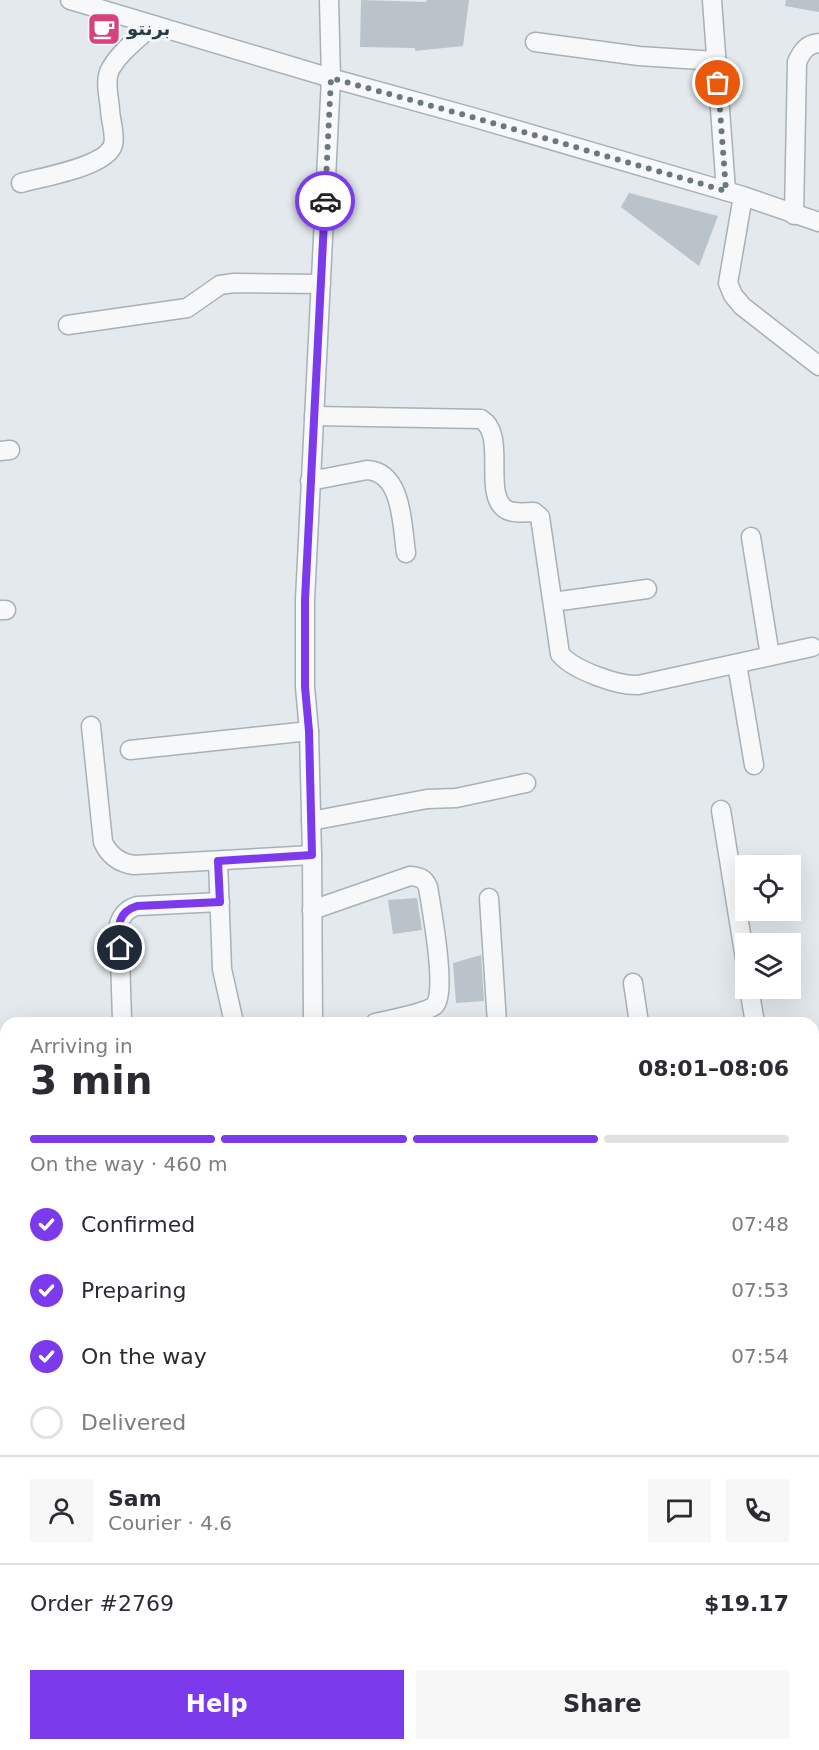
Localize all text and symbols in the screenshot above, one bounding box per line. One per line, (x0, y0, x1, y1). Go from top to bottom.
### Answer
cafe icon: برنتو (86, 11, 122, 47)
place label: برنتو (126, 18, 170, 40)
pin (692, 57, 743, 108)
icon: bag (701, 66, 734, 99)
courier (295, 171, 355, 231)
icon: car (309, 185, 342, 218)
map controls (735, 855, 801, 999)
button: locate (735, 855, 801, 921)
pin (94, 922, 145, 973)
icon: home (103, 931, 136, 964)
button: layers (735, 933, 801, 999)
text: Arriving in (30, 1034, 133, 1058)
text: 08:01–08:06 (638, 1056, 789, 1081)
text: 3 min (30, 1058, 152, 1103)
text: On the way · 460 m (30, 1152, 228, 1176)
icon: check (30, 1208, 63, 1241)
text: Confirmed (81, 1212, 195, 1237)
text: 07:48 (731, 1212, 789, 1236)
icon: check (30, 1274, 63, 1307)
text: Preparing (81, 1278, 187, 1303)
text: 07:53 (731, 1278, 789, 1302)
icon: check (30, 1340, 63, 1373)
text: On the way (81, 1344, 207, 1369)
text: 07:54 (731, 1344, 789, 1368)
text: Delivered (81, 1410, 186, 1435)
button: person (30, 1479, 93, 1542)
button: chat (648, 1479, 711, 1542)
button: phone (726, 1479, 789, 1542)
text: Sam (108, 1486, 162, 1511)
text: Courier · 4.6 (108, 1511, 232, 1535)
text: Order #2769 (30, 1591, 174, 1616)
text: $19.17 (704, 1591, 789, 1616)
button: Help (30, 1670, 404, 1739)
button: Share (416, 1670, 789, 1739)

